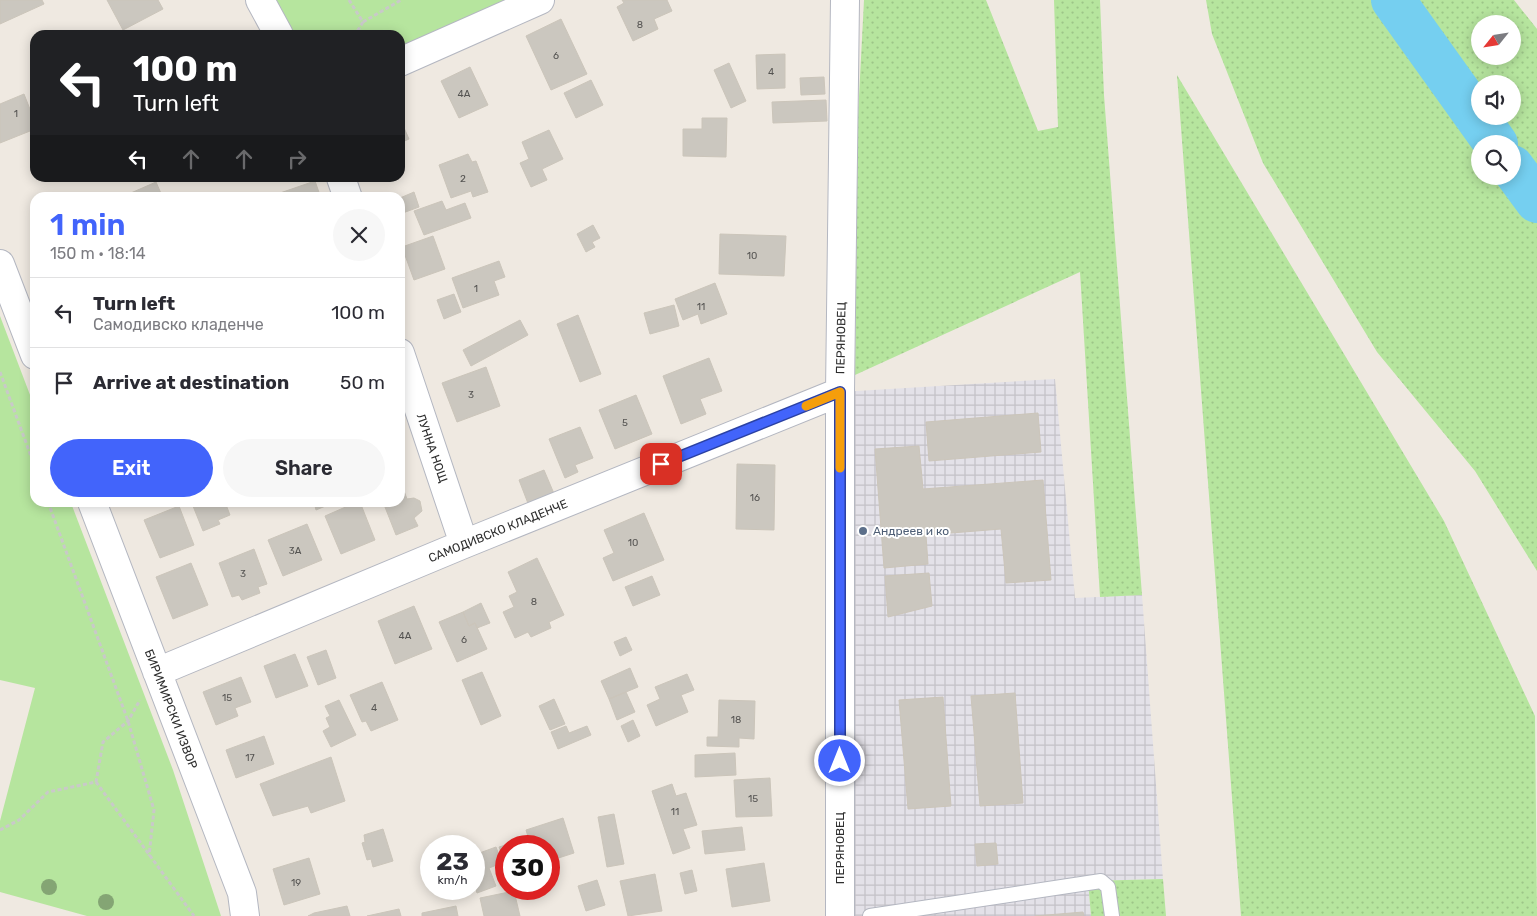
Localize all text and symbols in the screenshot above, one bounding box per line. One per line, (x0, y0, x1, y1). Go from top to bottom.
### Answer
north arrow (1471, 15, 1521, 65)
map controls (1471, 15, 1521, 185)
house number: 8 (637, 19, 643, 31)
text: 100 m (133, 48, 238, 90)
icon: left (50, 50, 115, 115)
house number: 6 (553, 50, 559, 62)
house number: 4 (768, 66, 774, 78)
button: sound (1471, 75, 1521, 125)
house number: 4А (458, 88, 471, 100)
text: Turn left (133, 90, 219, 117)
house number: 1 (14, 108, 18, 120)
button: search (1471, 135, 1521, 185)
icon: left (124, 145, 152, 173)
icon: ahead (177, 145, 205, 173)
icon: ahead (230, 145, 258, 173)
icon: right (283, 145, 311, 173)
house number: 2 (460, 173, 466, 185)
text: 1 min (50, 207, 125, 243)
button: close (333, 209, 385, 261)
text: 150 m · 18:14 (50, 244, 146, 263)
house number: 10 (747, 250, 757, 262)
house number: 1 (474, 283, 478, 295)
text: Turn left (93, 292, 175, 315)
icon: left (50, 299, 78, 327)
text: 100 m (331, 301, 385, 324)
house number: 11 (697, 301, 705, 313)
street label: ПЕРЯНОВЕЦ (833, 302, 849, 374)
text: Самодивско кладенче (93, 315, 264, 334)
icon: arrive (50, 369, 78, 397)
text: Arrive at destination (93, 371, 289, 394)
text: 50 m (340, 371, 385, 394)
house number: 3 (468, 389, 474, 401)
street label: ЛУННА НОЩ (414, 412, 450, 485)
house number: 5 (622, 417, 628, 429)
button: Exit (50, 439, 213, 497)
button: Share (223, 439, 385, 497)
pin (640, 443, 682, 485)
icon: arrive (647, 450, 675, 478)
house number: 16 (750, 492, 760, 504)
street label: САМОДИВСКО КЛАДЕНЧЕ (426, 497, 570, 565)
place label: Андреев и ко (873, 524, 949, 538)
marker: Андреев и ко (857, 525, 869, 537)
house number: 10 (628, 537, 638, 549)
house number: 3А (289, 545, 302, 557)
house number: 3 (240, 568, 246, 580)
house number: 8 (531, 596, 537, 608)
house number: 4А (399, 630, 412, 642)
house number: 6 (461, 634, 467, 646)
street label: БИРИМИРСКИ ИЗВОР (142, 647, 200, 771)
house number: 15 (222, 692, 232, 704)
house number: 4 (371, 702, 377, 714)
house number: 18 (731, 714, 741, 726)
position arrow (813, 734, 865, 786)
house number: 17 (245, 752, 255, 764)
house number: 15 (748, 793, 758, 805)
house number: 11 (671, 806, 679, 818)
street label: ПЕРЯНОВЕЦ (833, 812, 847, 884)
speed limit sign: 30 (495, 835, 560, 900)
text: 23 (436, 847, 469, 876)
text: km/h (438, 873, 467, 887)
house number: 19 (291, 877, 301, 889)

